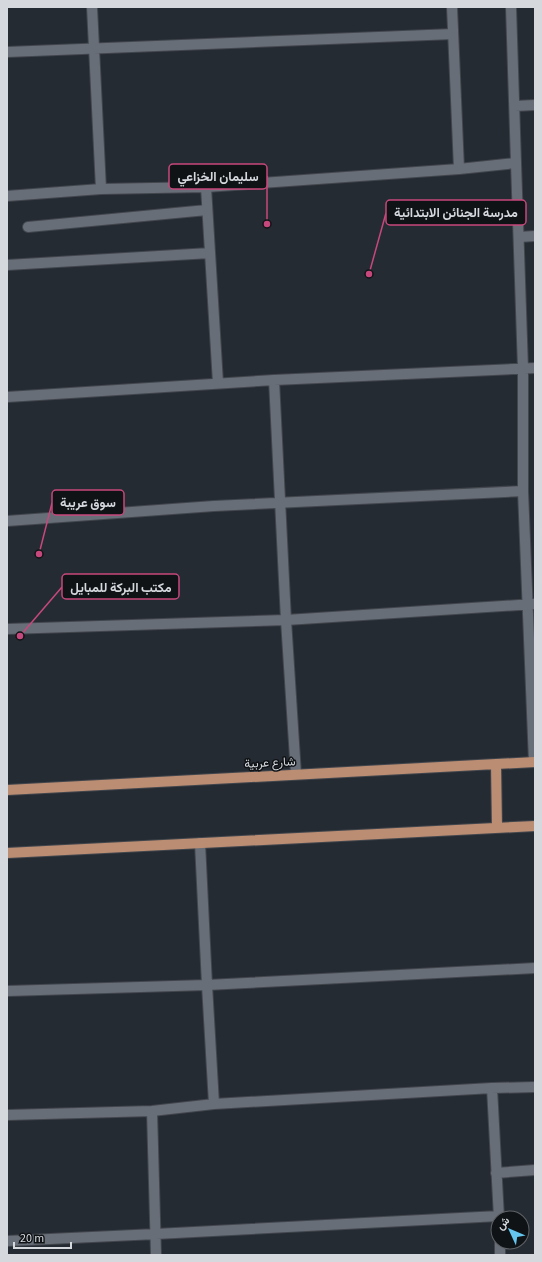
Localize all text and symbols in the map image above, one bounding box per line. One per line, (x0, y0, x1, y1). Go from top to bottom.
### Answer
callout: سليمان الخزاعي (169, 164, 267, 189)
text: سليمان الخزاعي (177, 168, 259, 187)
callout: مدرسة الجنائن الابتدائية (386, 200, 526, 225)
text: مدرسة الجنائن الابتدائية (394, 204, 518, 222)
callout: سوق عريبة (52, 490, 124, 515)
text: سوق عريبة (60, 494, 116, 512)
callout: مكتب البركة للمبايل (62, 574, 179, 599)
text: مكتب البركة للمبايل (70, 579, 172, 597)
street label: شارع عربية (244, 753, 296, 773)
north arrow (490, 1210, 530, 1250)
text: ش (493, 1213, 513, 1233)
scale bar (14, 1224, 71, 1250)
text: 20 m (20, 1230, 44, 1247)

